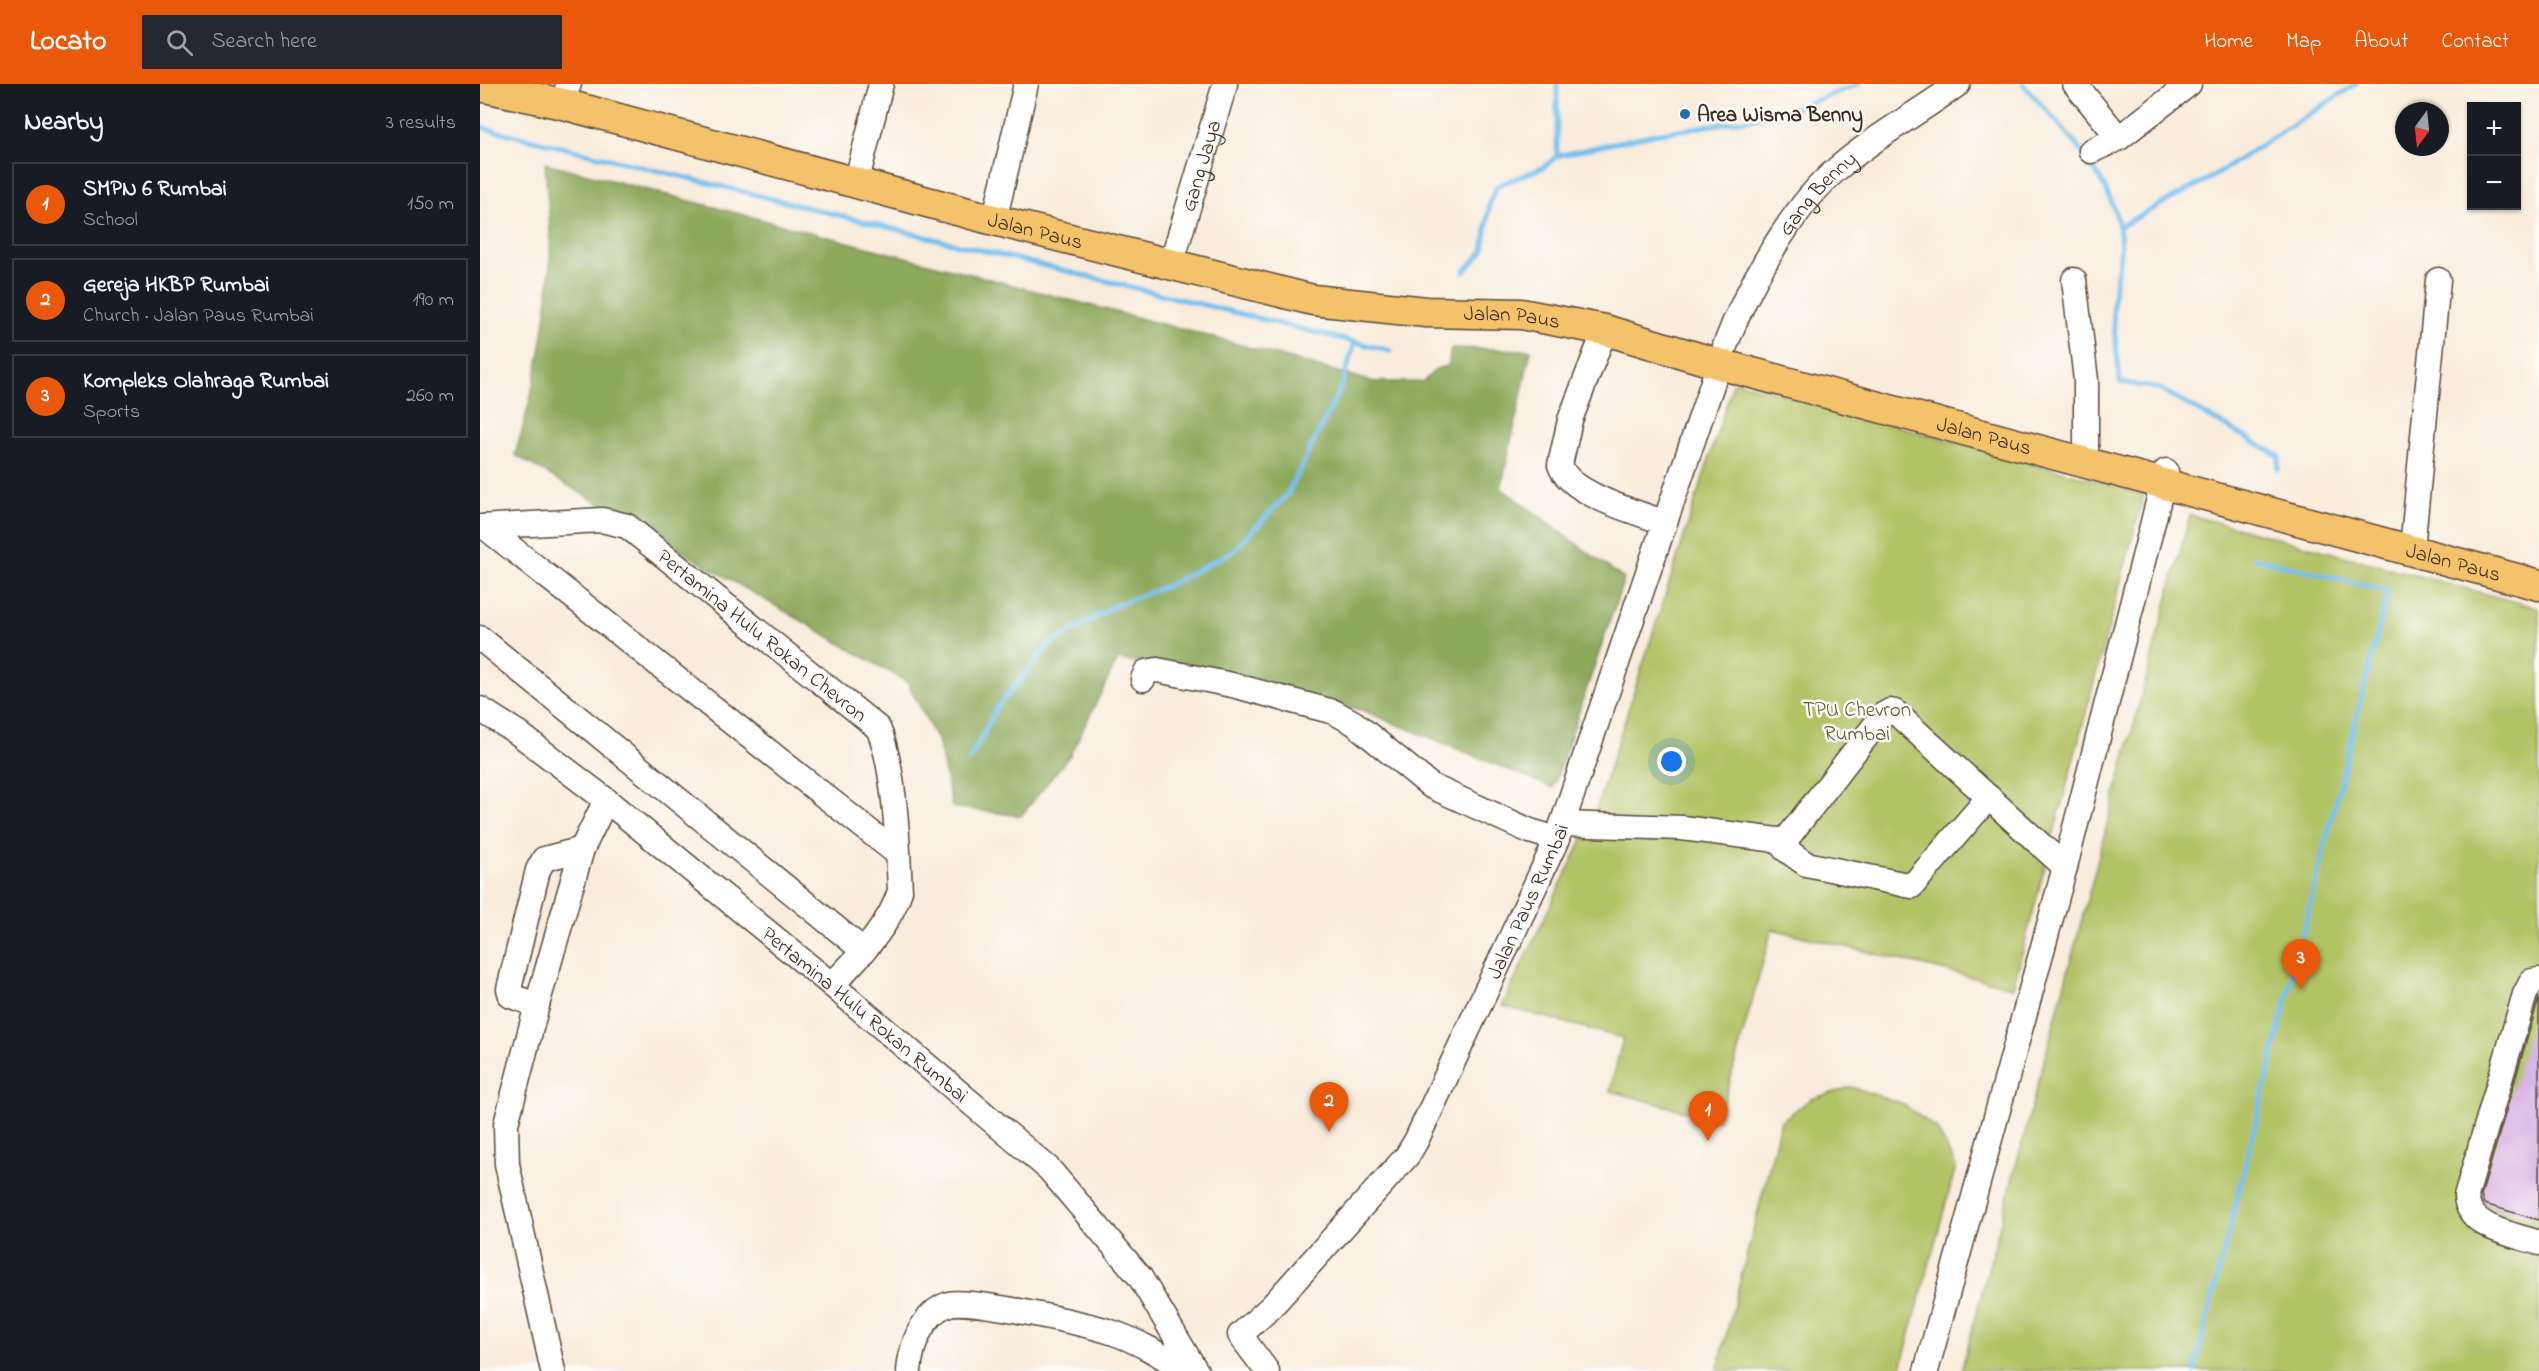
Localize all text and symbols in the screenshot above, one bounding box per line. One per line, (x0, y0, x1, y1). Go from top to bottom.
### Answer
search box (142, 15, 562, 69)
text: Locato (30, 22, 106, 63)
icon: search (163, 26, 196, 59)
text: Search here (211, 26, 317, 58)
text: Home (2204, 27, 2253, 57)
text: Map (2286, 27, 2321, 57)
text: About (2354, 27, 2408, 57)
text: Contact (2441, 27, 2509, 57)
place label: Area Wisma Benny (1697, 101, 1863, 133)
north arrow (2395, 102, 2449, 156)
map controls (2467, 102, 2521, 210)
button: + (2467, 102, 2521, 156)
text: Nearby (24, 104, 103, 142)
marker: Area Wisma Benny (1678, 107, 1692, 121)
text: 3 results (386, 109, 456, 138)
street label: Gang Jaya (1175, 117, 1230, 216)
street label: Gang Benny (1772, 145, 1865, 243)
button: − (2467, 156, 2521, 210)
text: SMPN 6 Rumbai (83, 174, 227, 206)
text: 1 (42, 190, 49, 219)
text: 150 m (407, 190, 454, 219)
text: School (83, 206, 138, 235)
street label: Jalan Paus (984, 206, 1086, 259)
text: Gereja HKBP Rumbai (83, 270, 270, 302)
text: 2 (41, 286, 50, 315)
text: 190 m (412, 286, 454, 315)
street label: Jalan Paus (1463, 300, 1562, 338)
text: Church · Jalan Paus Rumbai (83, 302, 314, 331)
text: Kompleks Olahraga Rumbai (83, 366, 329, 398)
text: 3 (41, 382, 50, 411)
text: 260 m (406, 382, 454, 411)
text: Sports (83, 398, 140, 427)
street label: Jalan Paus (1933, 410, 2034, 465)
street label: Jalan Paus (2402, 537, 2504, 591)
street label: Pertamina Hulu Rokan Chevron (650, 543, 873, 731)
park label: TPU Chevron Rumbai (1803, 696, 1911, 750)
your location (1657, 747, 1686, 776)
street label: Jalan Paus Rumbai (1481, 820, 1578, 985)
street label: Pertamina Hulu Rokan Rumbai (754, 920, 974, 1111)
pin: 3 (2282, 940, 2320, 989)
pin: 2 (1310, 1082, 1348, 1132)
pin: 1 (1688, 1092, 1728, 1141)

